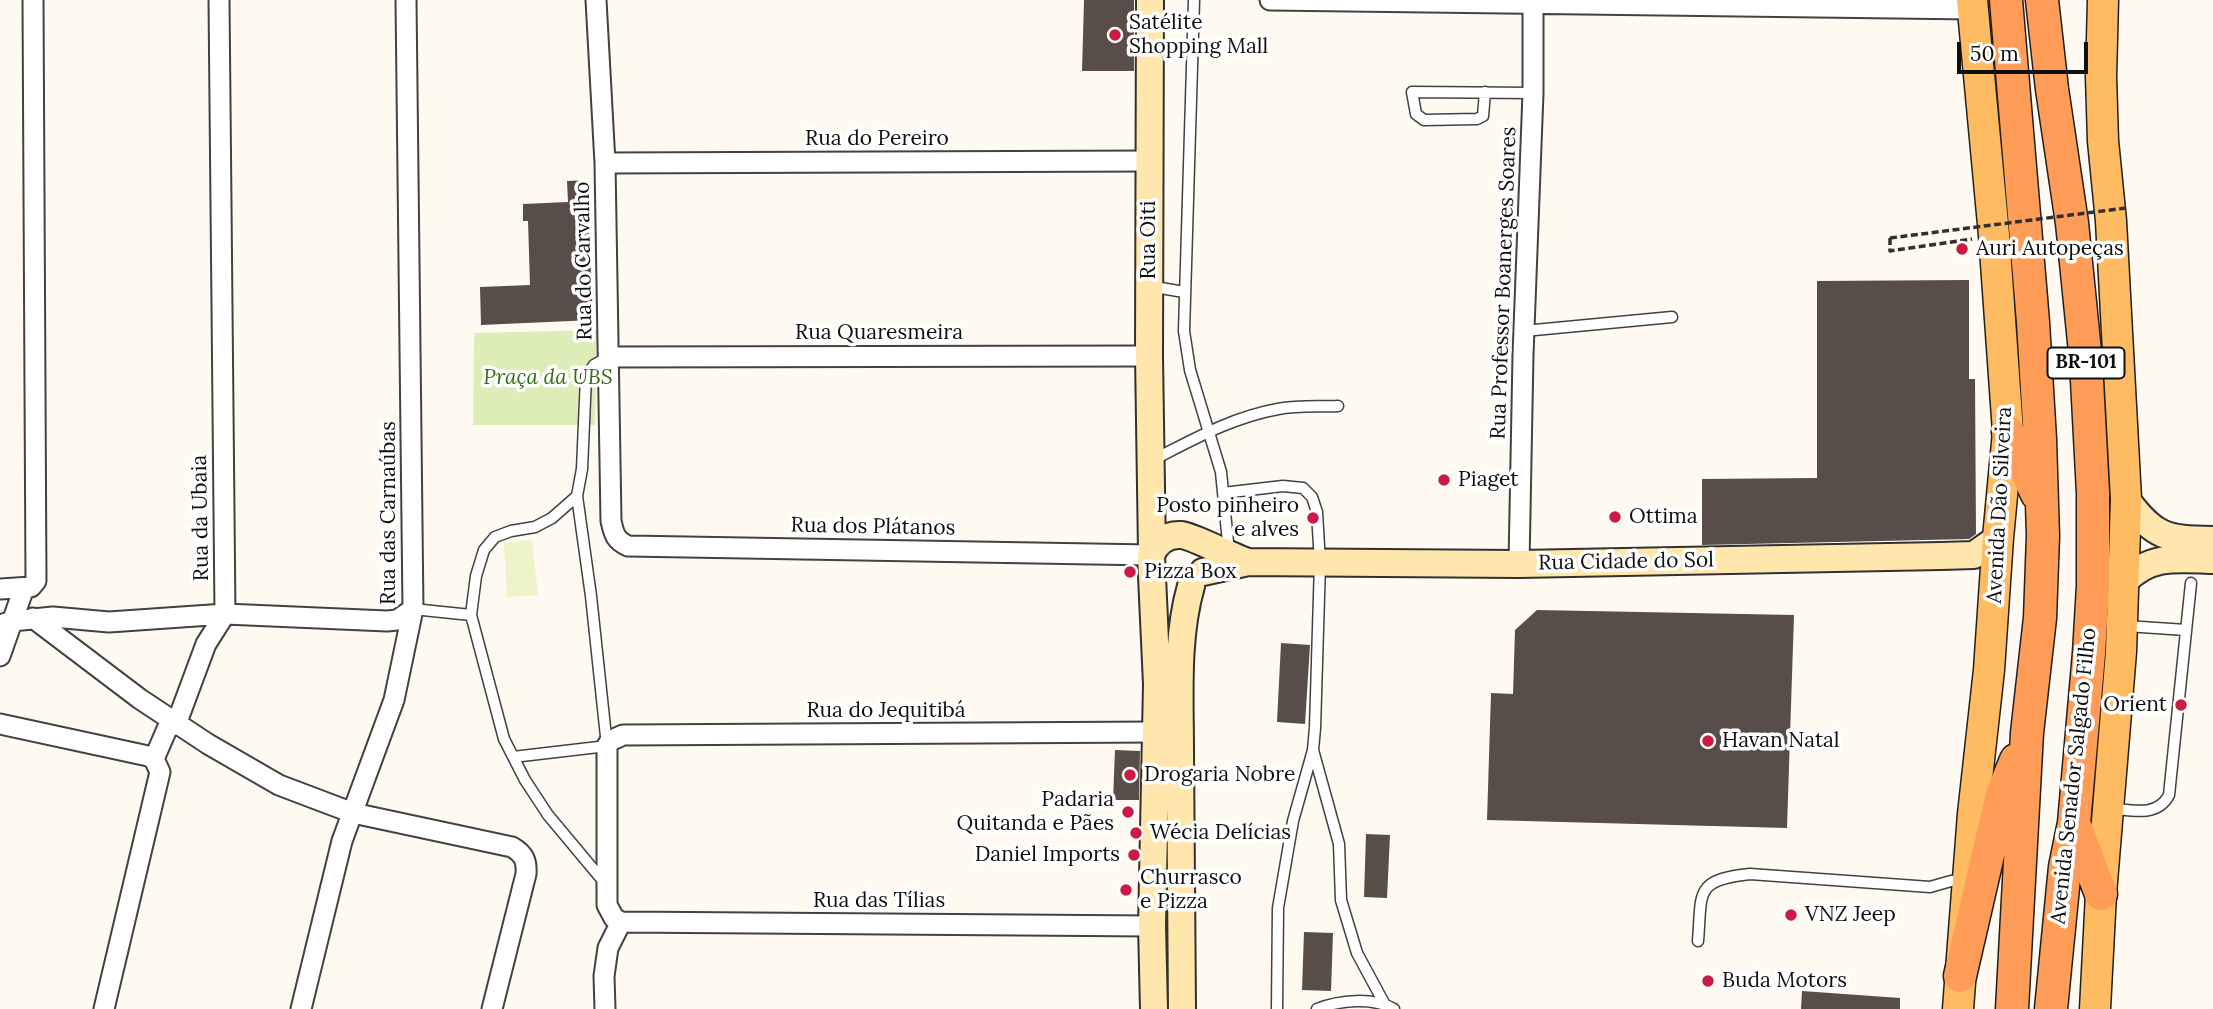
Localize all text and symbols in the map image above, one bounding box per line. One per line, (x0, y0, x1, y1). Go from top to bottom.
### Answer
place label: Satélite Shopping Mall (1129, 10, 1268, 60)
marker: Satélite Shopping Mall (1107, 27, 1123, 43)
scale bar (1961, 28, 2092, 72)
text: 50 m (1970, 40, 2019, 67)
street label: Rua do Pereiro (805, 126, 949, 152)
street label: Rua Professor Boanerges Soares (1486, 126, 1522, 440)
street label: Rua do Carvalho (570, 181, 598, 341)
street label: Rua Oiti (1136, 200, 1162, 280)
place label: Auri Autopeças (1976, 236, 2124, 262)
marker: Auri Autopeças (1954, 241, 1970, 257)
street label: Rua Quaresmeira (795, 320, 963, 346)
road number: BR-101 (2048, 348, 2124, 378)
park label: Praça da UBS (483, 365, 613, 391)
street label: Avenida Dão Silveira (1982, 406, 2018, 604)
street label: Rua das Carnaúbas (376, 421, 402, 605)
street label: Rua da Ubaia (187, 454, 215, 582)
place label: Piaget (1458, 467, 1518, 493)
marker: Piaget (1436, 472, 1452, 488)
place label: Posto pinheiro e alves (1156, 493, 1299, 543)
place label: Ottima (1629, 504, 1698, 530)
marker: Ottima (1607, 509, 1623, 525)
marker: Posto pinheiro e alves (1305, 510, 1321, 526)
street label: Rua dos Plátanos (790, 513, 956, 541)
street label: Rua Cidade do Sol (1538, 548, 1714, 576)
place label: Pizza Box (1144, 559, 1237, 585)
marker: Pizza Box (1122, 564, 1138, 580)
street label: Avenida Senador Salgado Filho (2046, 627, 2102, 925)
place label: Orient (2103, 692, 2167, 718)
marker: Orient (2173, 697, 2189, 713)
street label: Rua do Jequitibá (806, 698, 966, 724)
place label: Havan Natal (1722, 728, 1840, 754)
marker: Havan Natal (1700, 733, 1716, 749)
place label: Drogaria Nobre (1144, 762, 1295, 788)
marker: Drogaria Nobre (1122, 767, 1138, 783)
place label: Padaria Quitanda e Pães (956, 787, 1114, 837)
marker: Padaria Quitanda e Pães (1120, 804, 1136, 820)
place label: Wécia Delícias (1150, 820, 1291, 846)
marker: Wécia Delícias (1128, 825, 1144, 841)
place label: Daniel Imports (975, 842, 1120, 868)
marker: Daniel Imports (1126, 847, 1142, 863)
place label: Churrasco e Pizza (1140, 865, 1242, 915)
marker: Churrasco e Pizza (1118, 882, 1134, 898)
street label: Rua das Tílias (813, 888, 945, 914)
place label: VNZ Jeep (1805, 902, 1896, 928)
marker: VNZ Jeep (1783, 907, 1799, 923)
place label: Buda Motors (1722, 968, 1847, 994)
marker: Buda Motors (1700, 973, 1716, 989)

